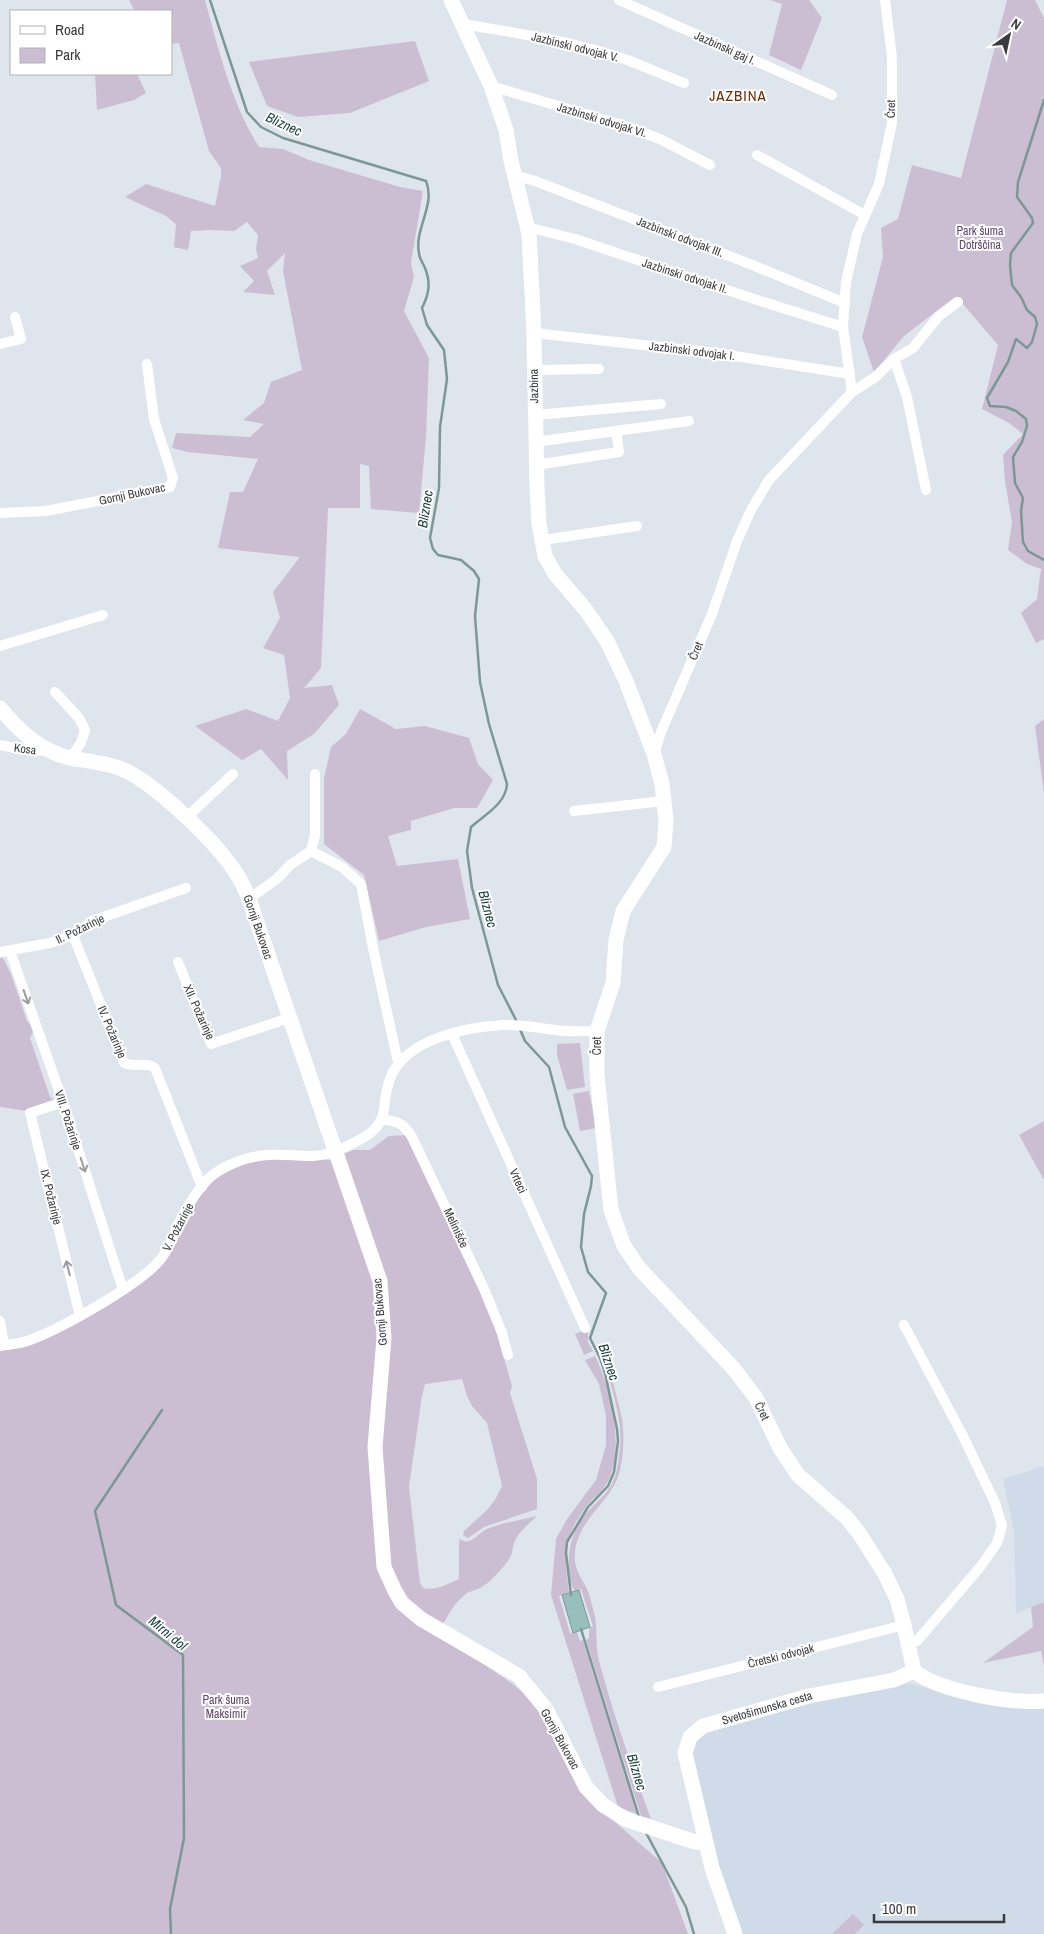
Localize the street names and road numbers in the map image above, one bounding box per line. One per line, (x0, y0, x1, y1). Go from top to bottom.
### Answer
street label: Jazbinski gaj I. (692, 27, 758, 69)
street label: Jazbinski odvojak V. (530, 28, 620, 66)
street label: Jazbinski odvojak VI. (555, 99, 649, 141)
street label: Čret (883, 99, 899, 118)
street label: Jazbinski odvojak III. (634, 213, 726, 261)
street label: Jazbinski odvojak II. (640, 255, 730, 297)
street label: Jazbinski odvojak I. (648, 338, 736, 364)
street label: Jazbina (526, 368, 542, 403)
street label: Gornji Bukovac (97, 479, 167, 509)
street label: Čret (685, 639, 707, 663)
street label: Kosa (13, 740, 38, 758)
street label: Gornji Bukovac (239, 893, 277, 961)
street label: II. Požarinje (53, 910, 107, 948)
street label: XII. Požarinje (180, 982, 218, 1042)
street label: IV. Požarinje (94, 1003, 130, 1061)
street label: Čret (589, 1036, 605, 1055)
street label: VIII. Požarinje (51, 1088, 85, 1152)
street label: Vrteci (506, 1166, 530, 1196)
street label: IX. Požarinje (36, 1168, 66, 1226)
street label: V. Požarinje (159, 1200, 197, 1254)
street label: Melinišće (440, 1206, 472, 1250)
street label: Gornji Bukovac (369, 1278, 391, 1346)
street label: Čret (751, 1399, 773, 1423)
street label: Čretski odvojak (746, 1640, 816, 1672)
street label: Svetošimunska cesta (720, 1687, 815, 1729)
street label: Gornji Bukovac (537, 1706, 583, 1772)

